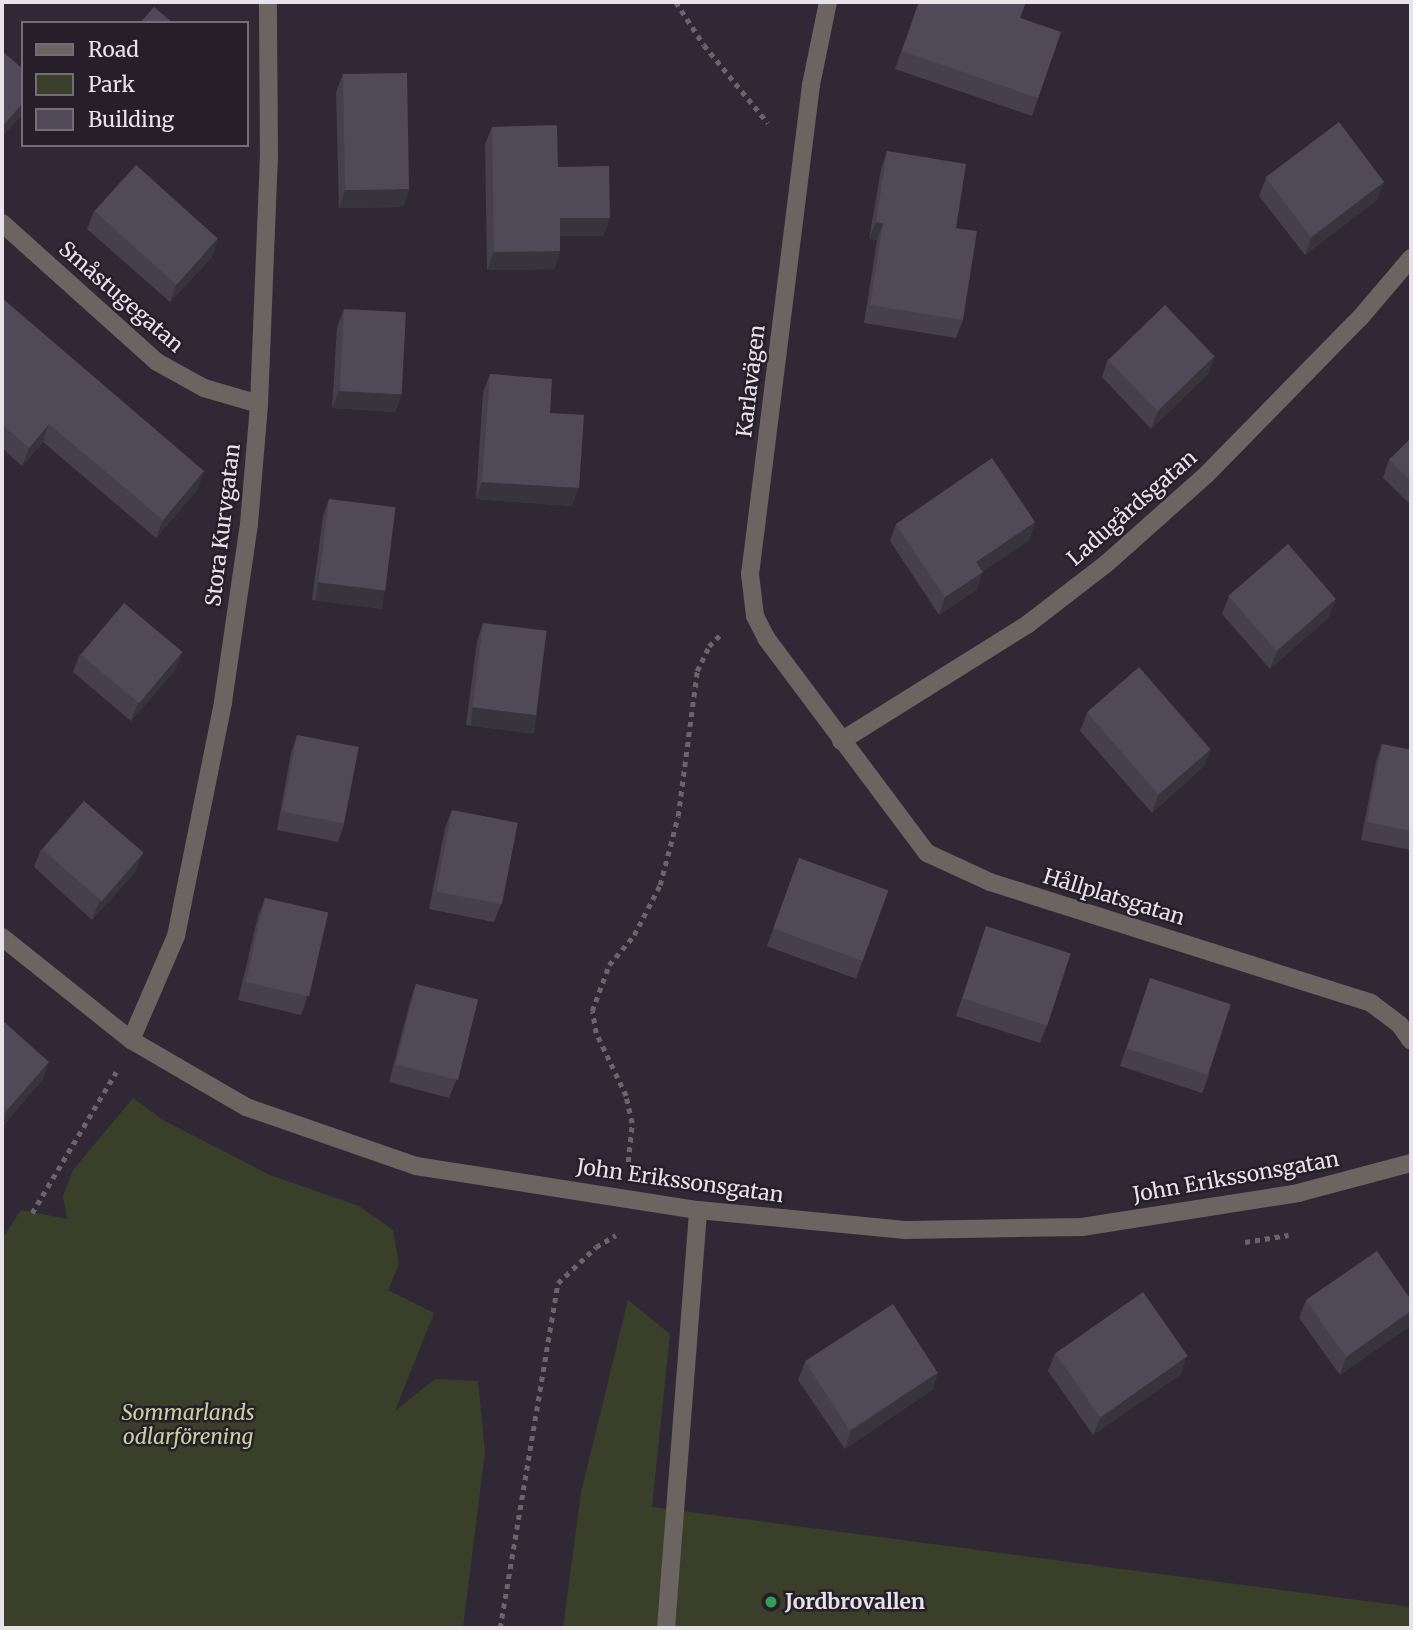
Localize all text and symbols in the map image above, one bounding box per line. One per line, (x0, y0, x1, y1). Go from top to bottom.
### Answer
legend (21, 21, 248, 147)
text: Road (88, 36, 139, 63)
text: Park (88, 71, 135, 98)
text: Building (88, 106, 174, 133)
street label: Småstugegatan (54, 236, 188, 358)
street label: Karlavägen (732, 323, 770, 439)
street label: Stora Kurvgatan (200, 442, 246, 608)
street label: Ladugårdsgatan (1062, 445, 1202, 571)
street label: Hållplatsgatan (1040, 863, 1188, 931)
street label: John Erikssonsgatan (1131, 1146, 1341, 1208)
street label: John Erikssonsgatan (575, 1154, 785, 1208)
park label: Sommarlands odlarförening (121, 1400, 255, 1450)
place label: Jordbrovallen (785, 1589, 925, 1615)
marker: Jordbrovallen (763, 1594, 779, 1610)

